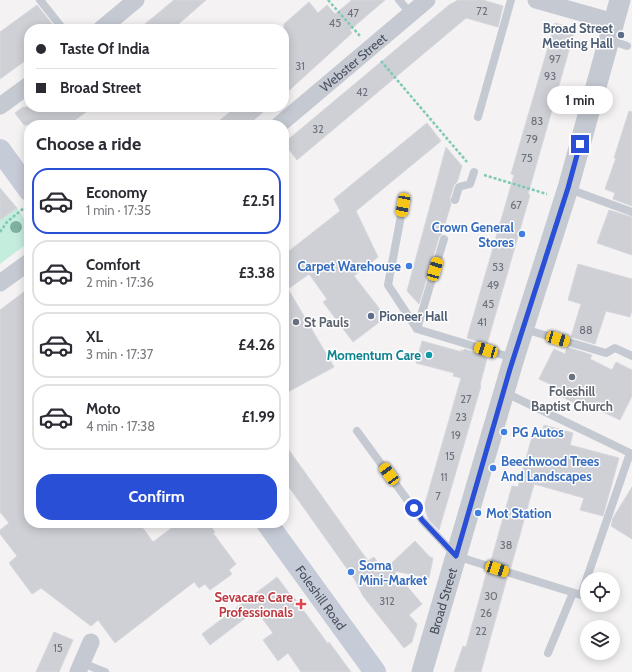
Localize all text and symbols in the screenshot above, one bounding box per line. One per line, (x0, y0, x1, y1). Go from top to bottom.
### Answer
house number: 72 (476, 4, 488, 18)
house number: 47 (347, 6, 359, 20)
house number: 45 (329, 16, 341, 30)
place label: Broad Street Meeting Hall (542, 20, 614, 51)
street label: Webster Street (316, 29, 390, 95)
marker: Broad Street Meeting Hall (616, 30, 626, 40)
text: Taste Of India (60, 40, 149, 58)
house number: 97 (549, 52, 561, 66)
house number: 31 (295, 59, 305, 73)
house number: 93 (544, 69, 556, 83)
text: Broad Street (60, 79, 141, 97)
house number: 42 (356, 85, 368, 99)
callout: 1 min (547, 86, 613, 114)
text: 1 min (565, 92, 595, 108)
house number: 83 (531, 114, 543, 128)
house number: 32 (312, 122, 324, 136)
house number: 79 (526, 132, 538, 146)
text: Choose a ride (36, 133, 141, 155)
route end (571, 135, 589, 153)
house number: 75 (521, 151, 533, 165)
icon: car (38, 183, 74, 219)
text: Economy (86, 184, 147, 202)
text: £2.51 (242, 192, 275, 210)
car (395, 192, 411, 218)
house number: 67 (510, 198, 522, 212)
text: 1 min · 17:35 (86, 202, 151, 218)
place label: Crown General Stores (432, 219, 515, 250)
marker: Crown General Stores (517, 229, 527, 239)
icon: car (38, 255, 74, 291)
text: Comfort (86, 256, 140, 274)
car (426, 256, 444, 282)
place label: Carpet Warehouse (297, 258, 401, 274)
house number: 53 (492, 260, 504, 274)
marker: Carpet Warehouse (404, 261, 414, 271)
text: £3.38 (239, 264, 275, 282)
text: 2 min · 17:36 (86, 274, 154, 290)
house number: 49 (487, 278, 499, 292)
house number: 45 (482, 297, 494, 311)
place label: Pioneer Hall (379, 308, 448, 324)
marker: Pioneer Hall (366, 311, 376, 321)
place label: St Pauls (304, 314, 349, 330)
house number: 41 (477, 315, 487, 329)
marker: St Pauls (291, 317, 301, 327)
house number: 88 (579, 323, 593, 337)
icon: car (38, 327, 74, 363)
text: XL (86, 328, 103, 346)
car (545, 330, 571, 348)
text: £4.26 (238, 336, 275, 354)
car (473, 341, 499, 359)
text: 3 min · 17:37 (86, 346, 153, 362)
place label: Momentum Care (327, 347, 421, 363)
marker: Momentum Care (424, 350, 434, 360)
marker: Foleshill Baptist Church (567, 372, 577, 382)
place label: Foleshill Baptist Church (531, 383, 613, 414)
house number: 27 (460, 392, 472, 406)
icon: car (38, 399, 74, 435)
text: Moto (86, 400, 120, 418)
text: £1.99 (242, 408, 275, 426)
house number: 23 (455, 410, 467, 424)
text: 4 min · 17:38 (86, 418, 155, 434)
place label: PG Autos (512, 424, 564, 440)
marker: PG Autos (499, 427, 509, 437)
house number: 19 (451, 428, 461, 442)
house number: 15 (445, 449, 455, 463)
place label: Beechwood Trees And Landscapes (501, 453, 600, 484)
car (377, 461, 401, 487)
marker: Beechwood Trees And Landscapes (488, 463, 498, 473)
house number: 11 (440, 470, 448, 484)
button: Confirm (36, 474, 277, 520)
house number: 7 (435, 489, 441, 503)
route start (405, 499, 423, 517)
place label: Mot Station (486, 505, 552, 521)
marker: Mot Station (473, 508, 483, 518)
house number: 38 (500, 538, 512, 552)
place label: Soma Mini-Market (359, 557, 428, 588)
car (484, 560, 510, 578)
street label: Foleshill Road (292, 562, 350, 633)
street label: Broad Street (425, 565, 460, 636)
marker: Soma Mini-Market (346, 567, 356, 577)
map controls (580, 572, 620, 660)
button: locate (580, 572, 620, 612)
place label: Sevacare Care Professionals (215, 589, 293, 620)
house number: 30 (484, 589, 498, 603)
house number: 312 (379, 594, 395, 608)
marker: Sevacare Care Professionals (296, 599, 306, 609)
house number: 26 (480, 606, 492, 620)
button: layers (580, 620, 620, 660)
house number: 22 (475, 624, 487, 638)
house number: 15 (53, 641, 63, 655)

